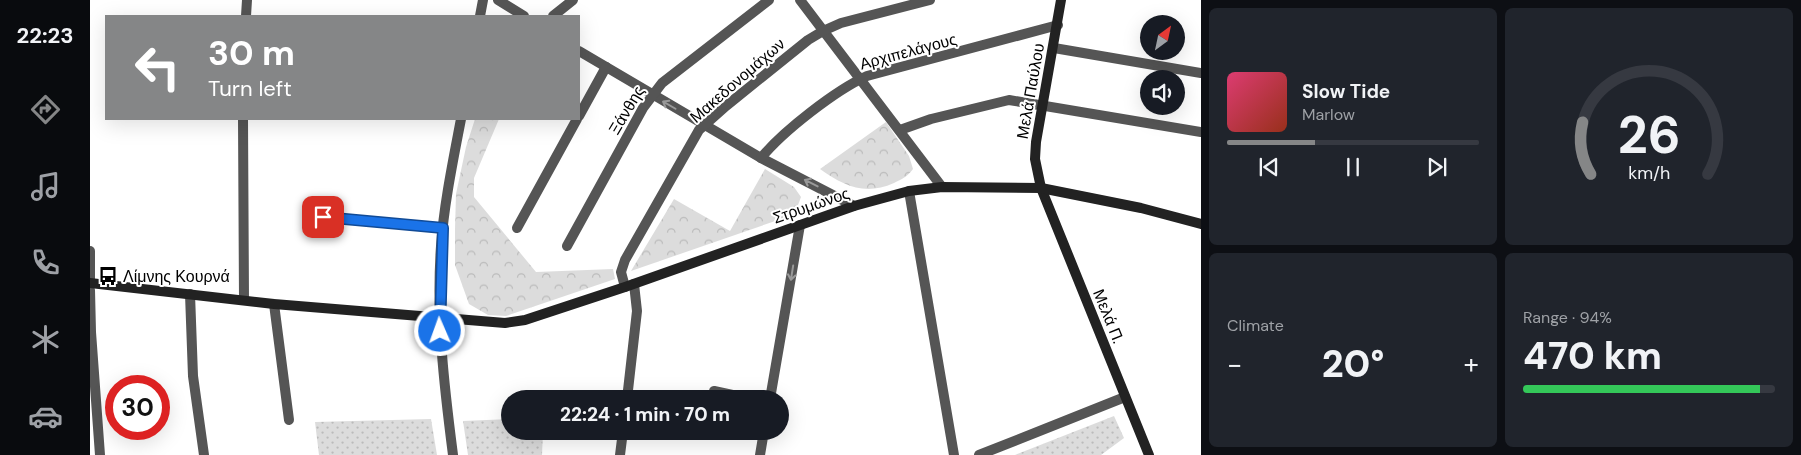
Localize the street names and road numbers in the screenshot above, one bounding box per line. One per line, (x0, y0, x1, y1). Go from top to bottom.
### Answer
street label: Αρχιπελάγους (857, 28, 959, 75)
street label: Μακεδονομάχων (685, 33, 789, 127)
street label: Μελά Παύλου (1012, 42, 1049, 141)
street label: Ξάνθης (604, 82, 649, 138)
street label: Στρυμώνος (770, 182, 852, 228)
street label: Μελά Π. (1088, 286, 1129, 346)

